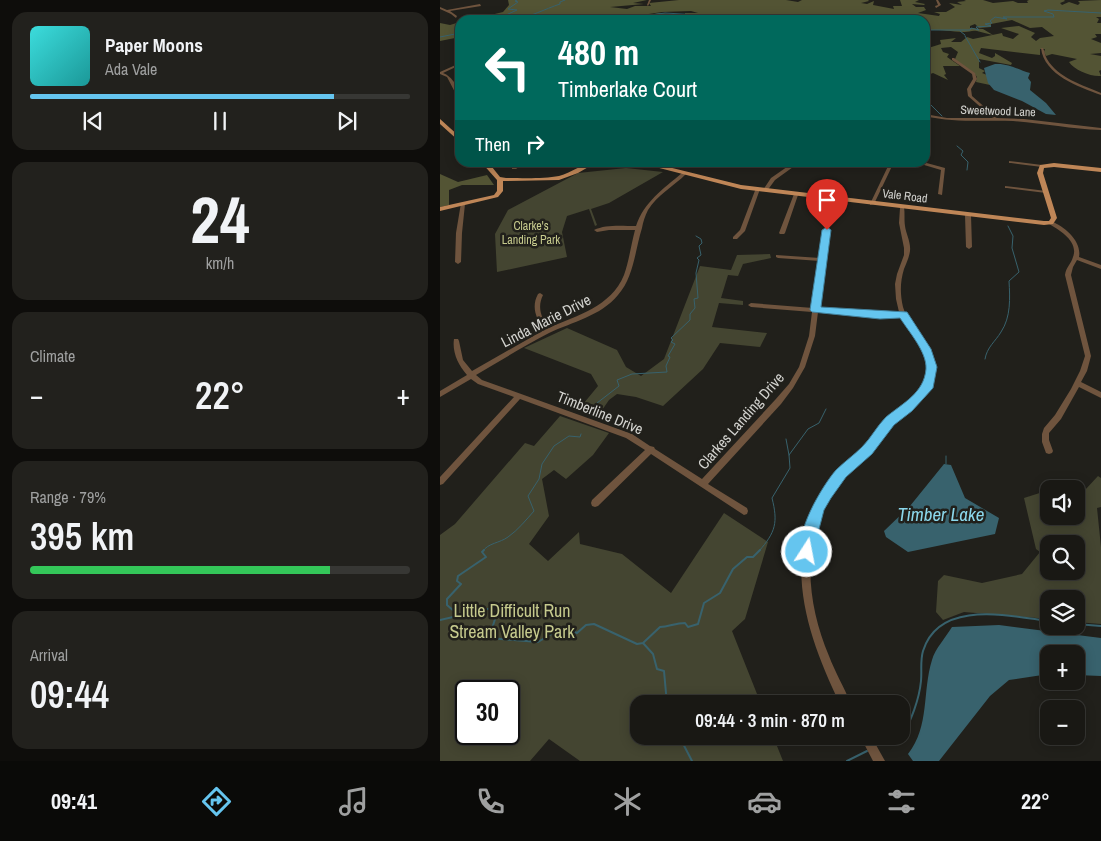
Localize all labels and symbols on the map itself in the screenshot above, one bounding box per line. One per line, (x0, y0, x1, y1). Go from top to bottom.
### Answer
street label: Sweetwood Lane (960, 102, 1036, 120)
pin (806, 179, 848, 230)
street label: Vale Road (882, 185, 928, 207)
park label: Clarke's Landing Park (502, 218, 560, 248)
street label: Linda Marie Drive (497, 289, 595, 352)
street label: Clarkes Landing Drive (693, 367, 789, 474)
street label: Timberline Drive (554, 386, 647, 439)
water label: Timber Lake (898, 501, 984, 527)
position arrow (780, 525, 832, 577)
park label: Little Difficult Run Stream Valley Park (449, 598, 575, 644)
speed limit sign: 30 (455, 680, 520, 745)

